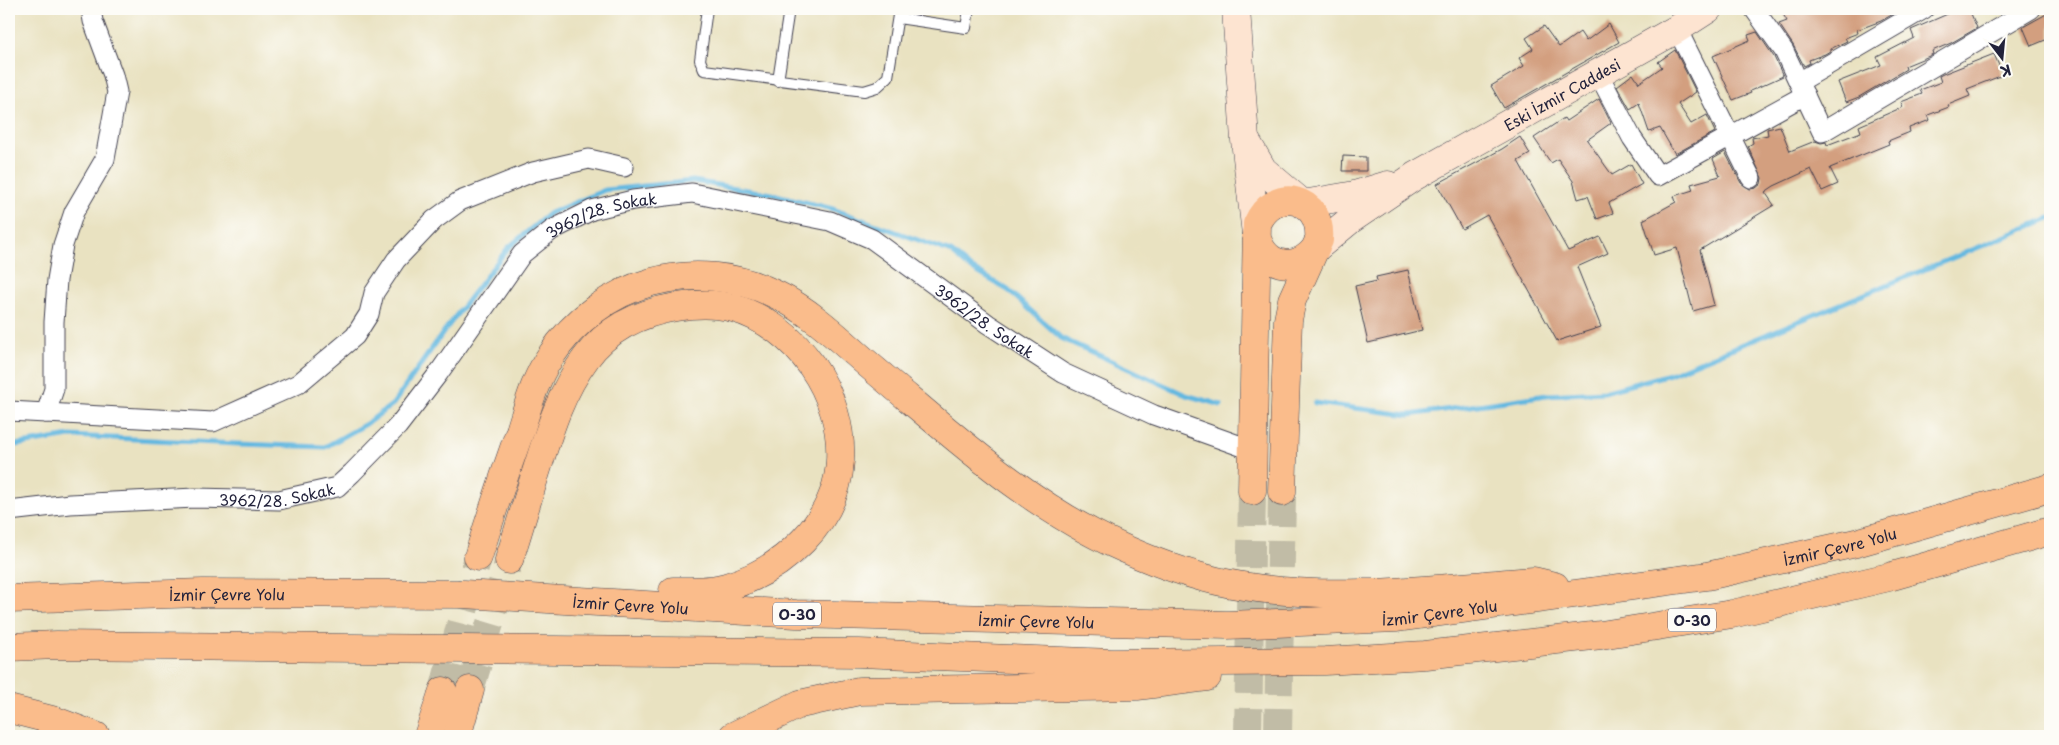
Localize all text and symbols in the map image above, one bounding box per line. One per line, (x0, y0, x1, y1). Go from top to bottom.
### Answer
north arrow (1976, 32, 2026, 82)
street label: Eski İzmir Caddesi (1499, 52, 1624, 136)
text: K (1998, 59, 2014, 82)
street label: 3962/28. Sokak (540, 186, 658, 243)
street label: 3962/28. Sokak (931, 278, 1040, 363)
street label: 3962/28. Sokak (219, 476, 337, 512)
street label: İzmir Çevre Yolu (1781, 521, 1899, 570)
street label: İzmir Çevre Yolu (168, 581, 285, 606)
street label: İzmir Çevre Yolu (572, 589, 689, 619)
street label: İzmir Çevre Yolu (1381, 593, 1499, 630)
road number: O-30 (773, 602, 821, 626)
street label: İzmir Çevre Yolu (978, 607, 1095, 633)
road number: O-30 (1668, 608, 1716, 632)

